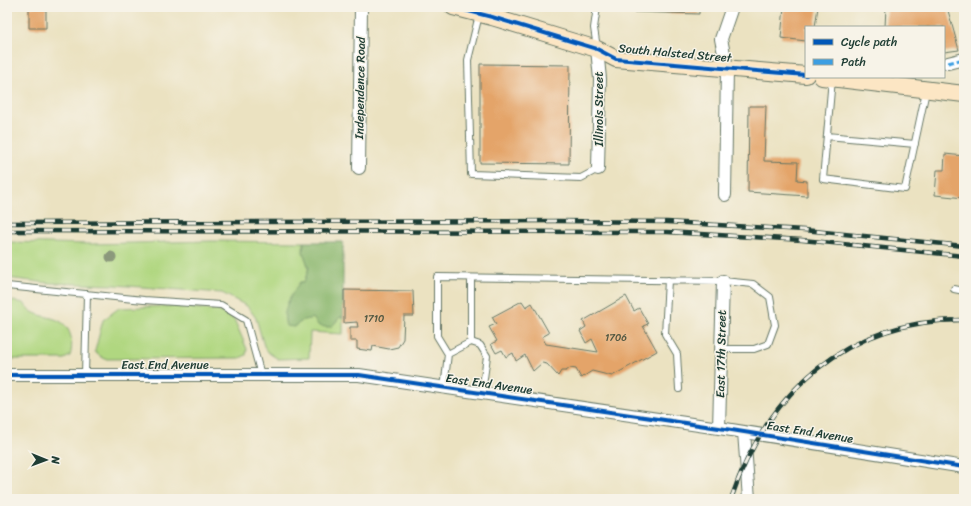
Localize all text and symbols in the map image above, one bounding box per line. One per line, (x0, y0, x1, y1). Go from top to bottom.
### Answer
legend (805, 26, 945, 78)
text: Cycle path (841, 31, 897, 53)
street label: Independence Road (348, 36, 372, 140)
street label: South Halsted Street (617, 37, 734, 69)
text: Path (841, 51, 866, 73)
street label: Illinois Street (588, 72, 610, 147)
house number: 1710 (364, 310, 384, 328)
street label: East 17th Street (709, 310, 733, 398)
house number: 1706 (605, 329, 627, 347)
street label: East End Avenue (121, 354, 209, 376)
street label: East End Avenue (444, 367, 534, 401)
street label: East End Avenue (765, 414, 855, 450)
north arrow (26, 440, 66, 480)
text: N (46, 455, 65, 465)

